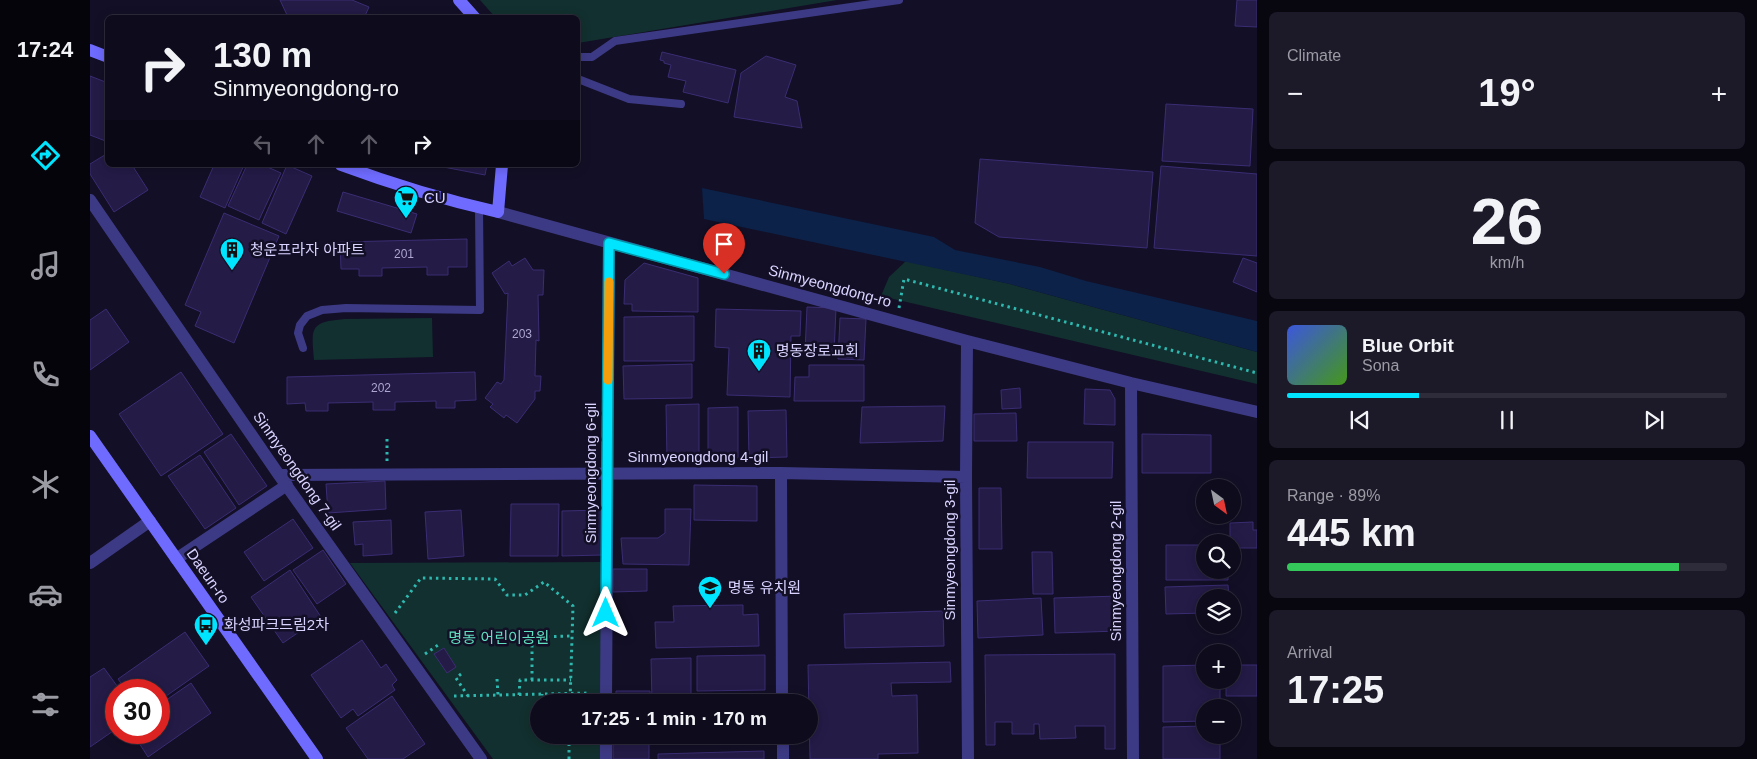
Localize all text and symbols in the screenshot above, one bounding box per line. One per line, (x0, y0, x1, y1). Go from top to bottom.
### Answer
icon: right (130, 35, 195, 100)
text: 130 m (213, 35, 312, 74)
text: 17:24 (17, 37, 73, 62)
text: Climate (1287, 47, 1341, 64)
text: 19° (1478, 72, 1536, 114)
text: Sinmyeongdong-ro (213, 76, 399, 101)
text: − (1287, 78, 1303, 109)
text: + (1711, 78, 1727, 109)
icon: left (249, 130, 277, 158)
icon: ahead (302, 130, 330, 158)
icon: ahead (355, 130, 383, 158)
icon: right (408, 130, 436, 158)
icon: directions (28, 138, 63, 173)
supermarket icon: CU (393, 185, 419, 219)
text: 26 (1471, 185, 1543, 258)
place label: CU (424, 189, 446, 206)
pin (703, 223, 745, 274)
icon: arrive (710, 230, 738, 258)
building icon: 청운프라자 아파트 (219, 237, 245, 271)
place label: 청운프라자 아파트 (250, 241, 365, 258)
house number: 201 (394, 247, 414, 261)
icon: music (28, 248, 63, 283)
text: km/h (1490, 254, 1524, 271)
street label: Sinmyeongdong-ro (767, 261, 894, 310)
house number: 203 (512, 327, 532, 341)
text: Blue Orbit (1362, 335, 1454, 356)
building icon: 명동장로교회 (746, 338, 772, 372)
place label: 명동장로교회 (776, 342, 859, 359)
icon: phone (28, 357, 63, 392)
text: Sona (1362, 357, 1399, 374)
house number: 202 (371, 381, 391, 395)
street label: Sinmyeongdong 6-gil (582, 403, 599, 543)
icon: previous (1346, 406, 1374, 434)
icon: pause (1493, 406, 1521, 434)
icon: next (1640, 406, 1668, 434)
street label: Sinmyeongdong 7-gil (250, 408, 345, 533)
street label: Sinmyeongdong 4-gil (628, 448, 768, 465)
icon: climate (28, 467, 63, 502)
north arrow (1196, 479, 1241, 524)
map controls (1196, 479, 1241, 744)
street label: Sinmyeongdong 3-gil (941, 480, 958, 620)
text: Range · 89% (1287, 487, 1380, 504)
street label: Sinmyeongdong 2-gil (1107, 501, 1124, 641)
text: 445 km (1287, 512, 1416, 554)
button: search (1196, 534, 1241, 579)
street label: Daeun-ro (184, 545, 233, 606)
school or university icon: 명동 유치원 (697, 575, 723, 609)
icon: car (28, 577, 63, 612)
place label: 명동 유치원 (728, 579, 801, 596)
position arrow (579, 586, 631, 638)
button: layers (1196, 589, 1241, 634)
bus stop icon: 화성파크드림2차 (193, 612, 219, 646)
place label: 화성파크드림2차 (224, 616, 329, 633)
park label: 명동 어린이공원 (449, 629, 549, 646)
button: + (1196, 644, 1241, 689)
text: Arrival (1287, 644, 1332, 661)
text: 17:25 (1287, 669, 1384, 711)
speed limit sign: 30 (105, 679, 170, 744)
icon: filters (28, 687, 63, 722)
button: − (1196, 699, 1241, 744)
text: 17:25 · 1 min · 170 m (581, 708, 767, 729)

